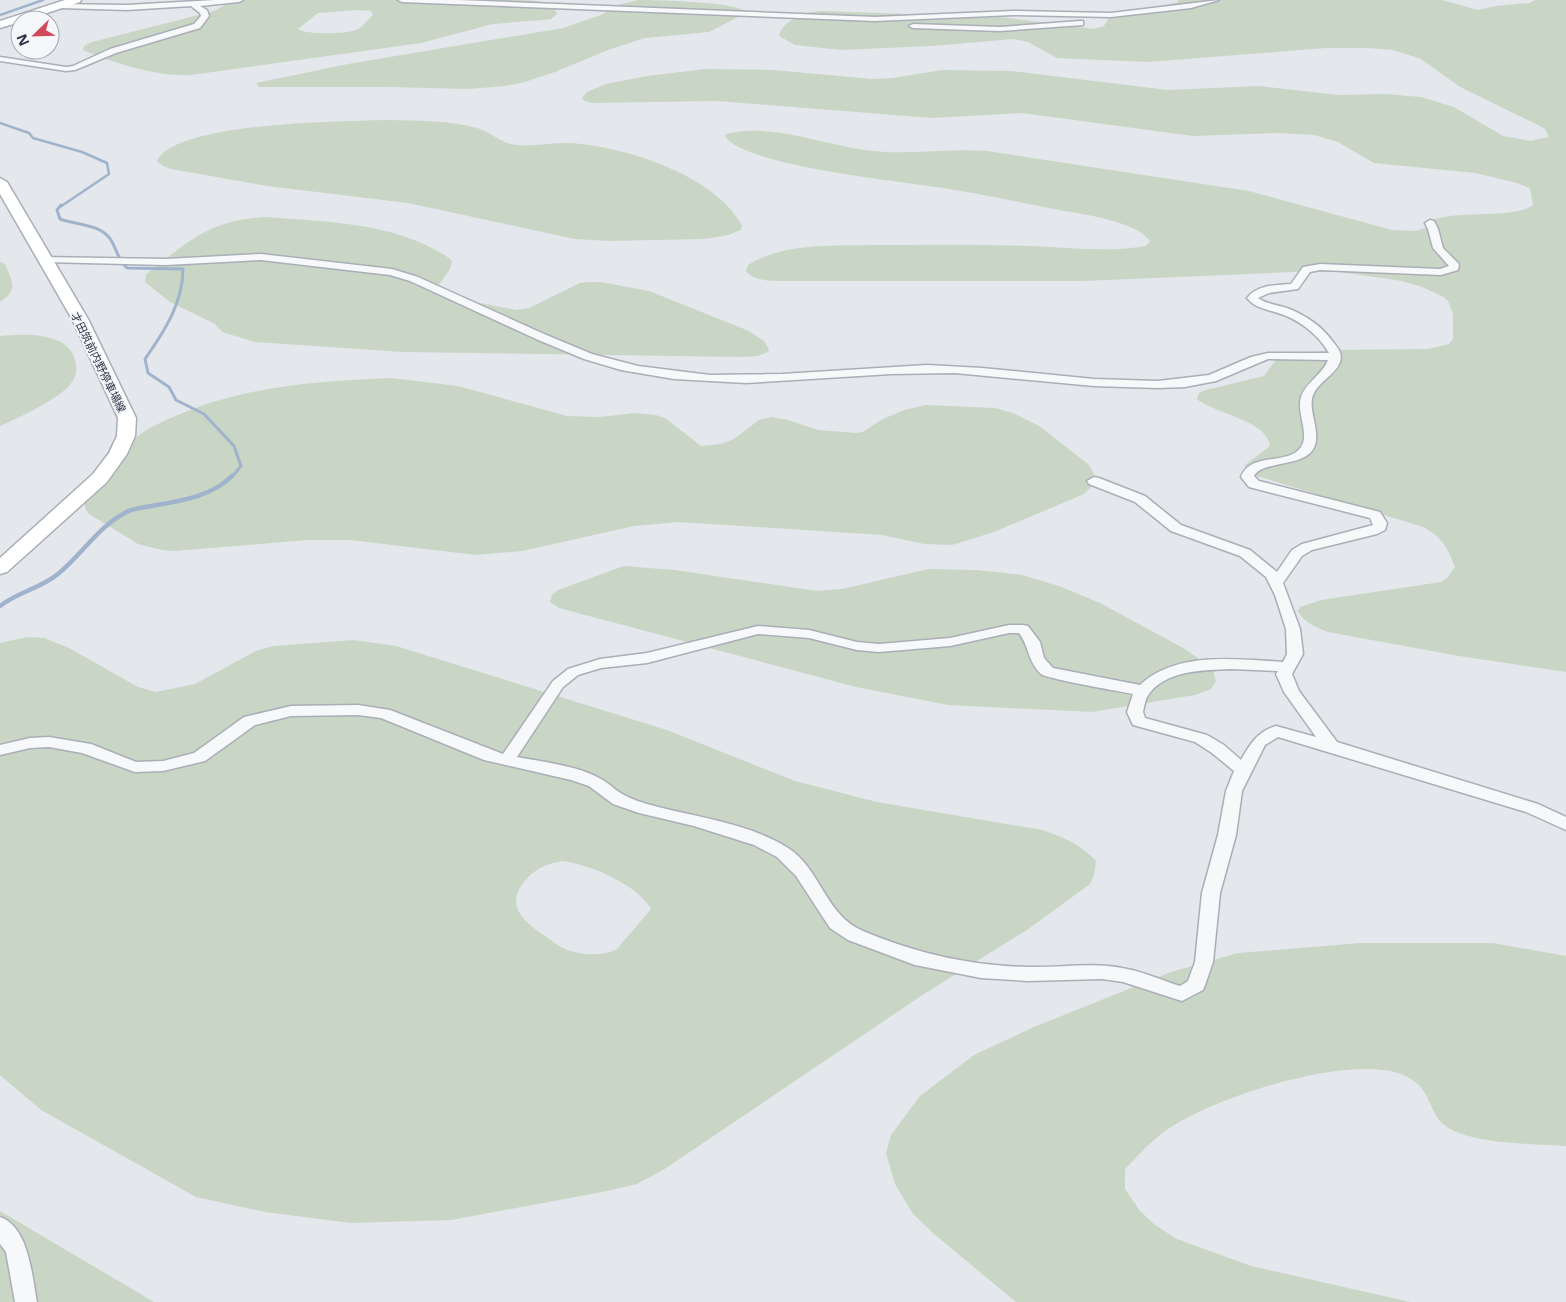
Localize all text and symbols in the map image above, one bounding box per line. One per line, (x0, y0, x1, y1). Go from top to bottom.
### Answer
north arrow (10, 10, 60, 60)
text: N (12, 31, 34, 49)
street label: 才田筑前内野停車場線 (68, 309, 130, 415)

